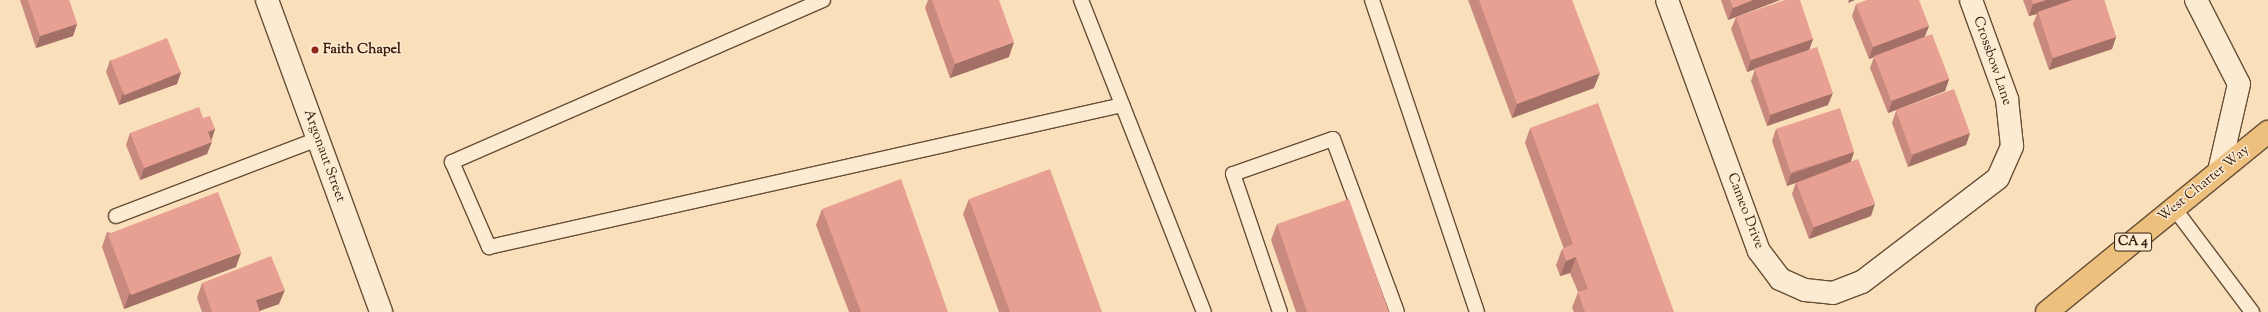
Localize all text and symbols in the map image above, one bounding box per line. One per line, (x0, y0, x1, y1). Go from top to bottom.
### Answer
street label: Crossbow Lane (1969, 14, 2015, 108)
place label: Faith Chapel (323, 42, 401, 58)
marker: Faith Chapel (310, 45, 320, 55)
street label: Argonaut Street (299, 107, 349, 205)
street label: West Charter Way (2155, 142, 2253, 226)
street label: Cameo Drive (1723, 171, 1767, 251)
road number: CA 4 (2114, 231, 2152, 253)

